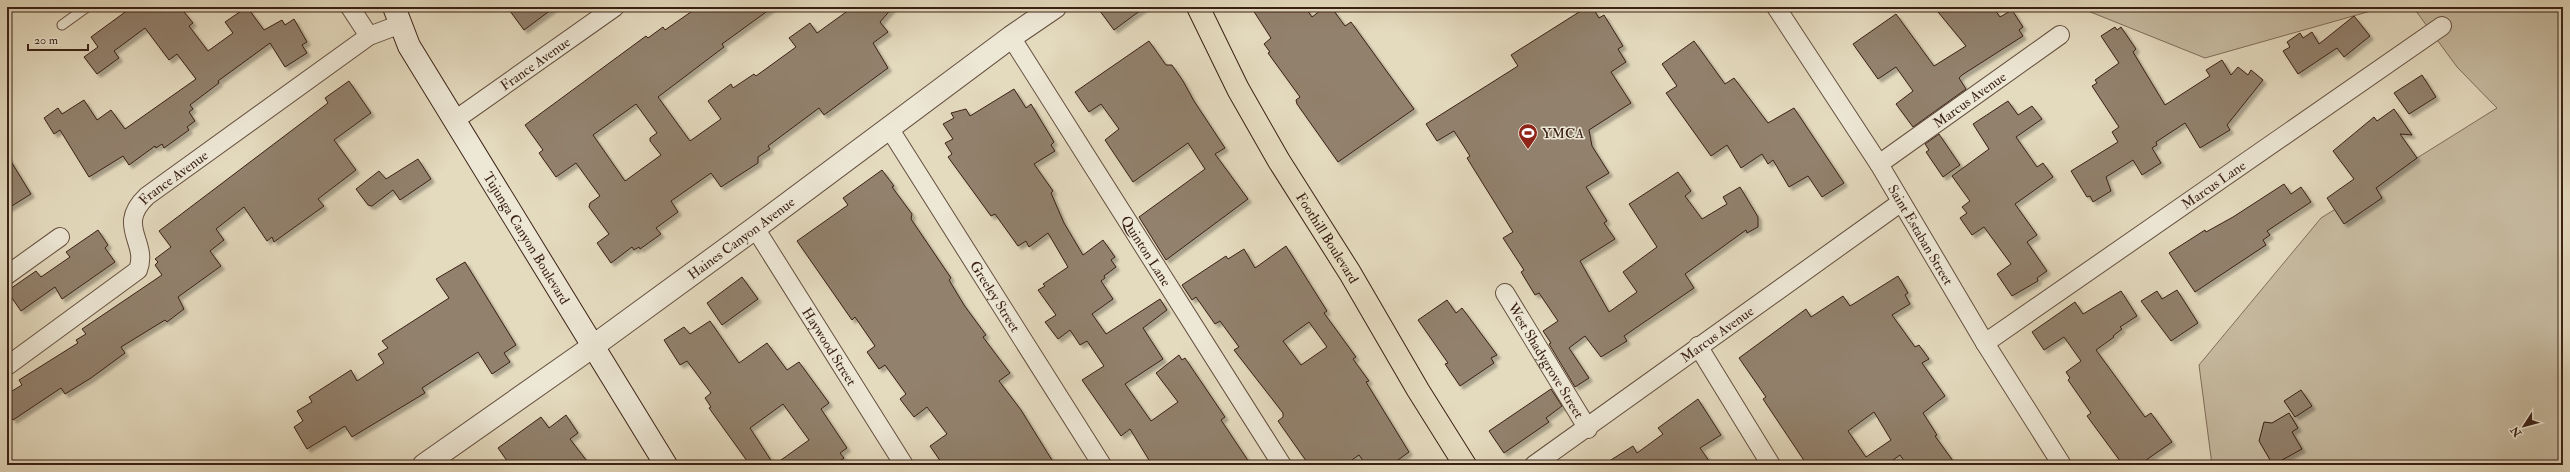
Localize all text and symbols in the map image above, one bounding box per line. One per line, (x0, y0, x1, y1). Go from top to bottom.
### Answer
scale bar (28, 26, 88, 52)
text: 20 m (34, 33, 59, 48)
street label: France Avenue (497, 33, 573, 94)
street label: Marcus Avenue (1930, 68, 2009, 131)
sports icon: YMCA (1517, 122, 1539, 150)
place label: YMCA (1542, 125, 1584, 142)
street label: France Avenue (135, 146, 211, 208)
street label: Marcus Lane (2178, 156, 2249, 213)
street label: Tujunga Canyon Boulevard (480, 169, 574, 307)
street label: Saint Estaban Street (1885, 181, 1957, 288)
street label: Foothill Boulevard (1293, 189, 1363, 286)
street label: Haines Canyon Avenue (684, 193, 798, 283)
street label: Quinton Lane (1118, 212, 1175, 289)
street label: Greeley Street (967, 257, 1024, 335)
street label: West Shadygrove Street (1504, 299, 1588, 422)
street label: Marcus Avenue (1677, 302, 1757, 366)
street label: Haywood Street (799, 304, 861, 389)
north arrow (2504, 406, 2544, 446)
text: N (2507, 423, 2525, 440)

